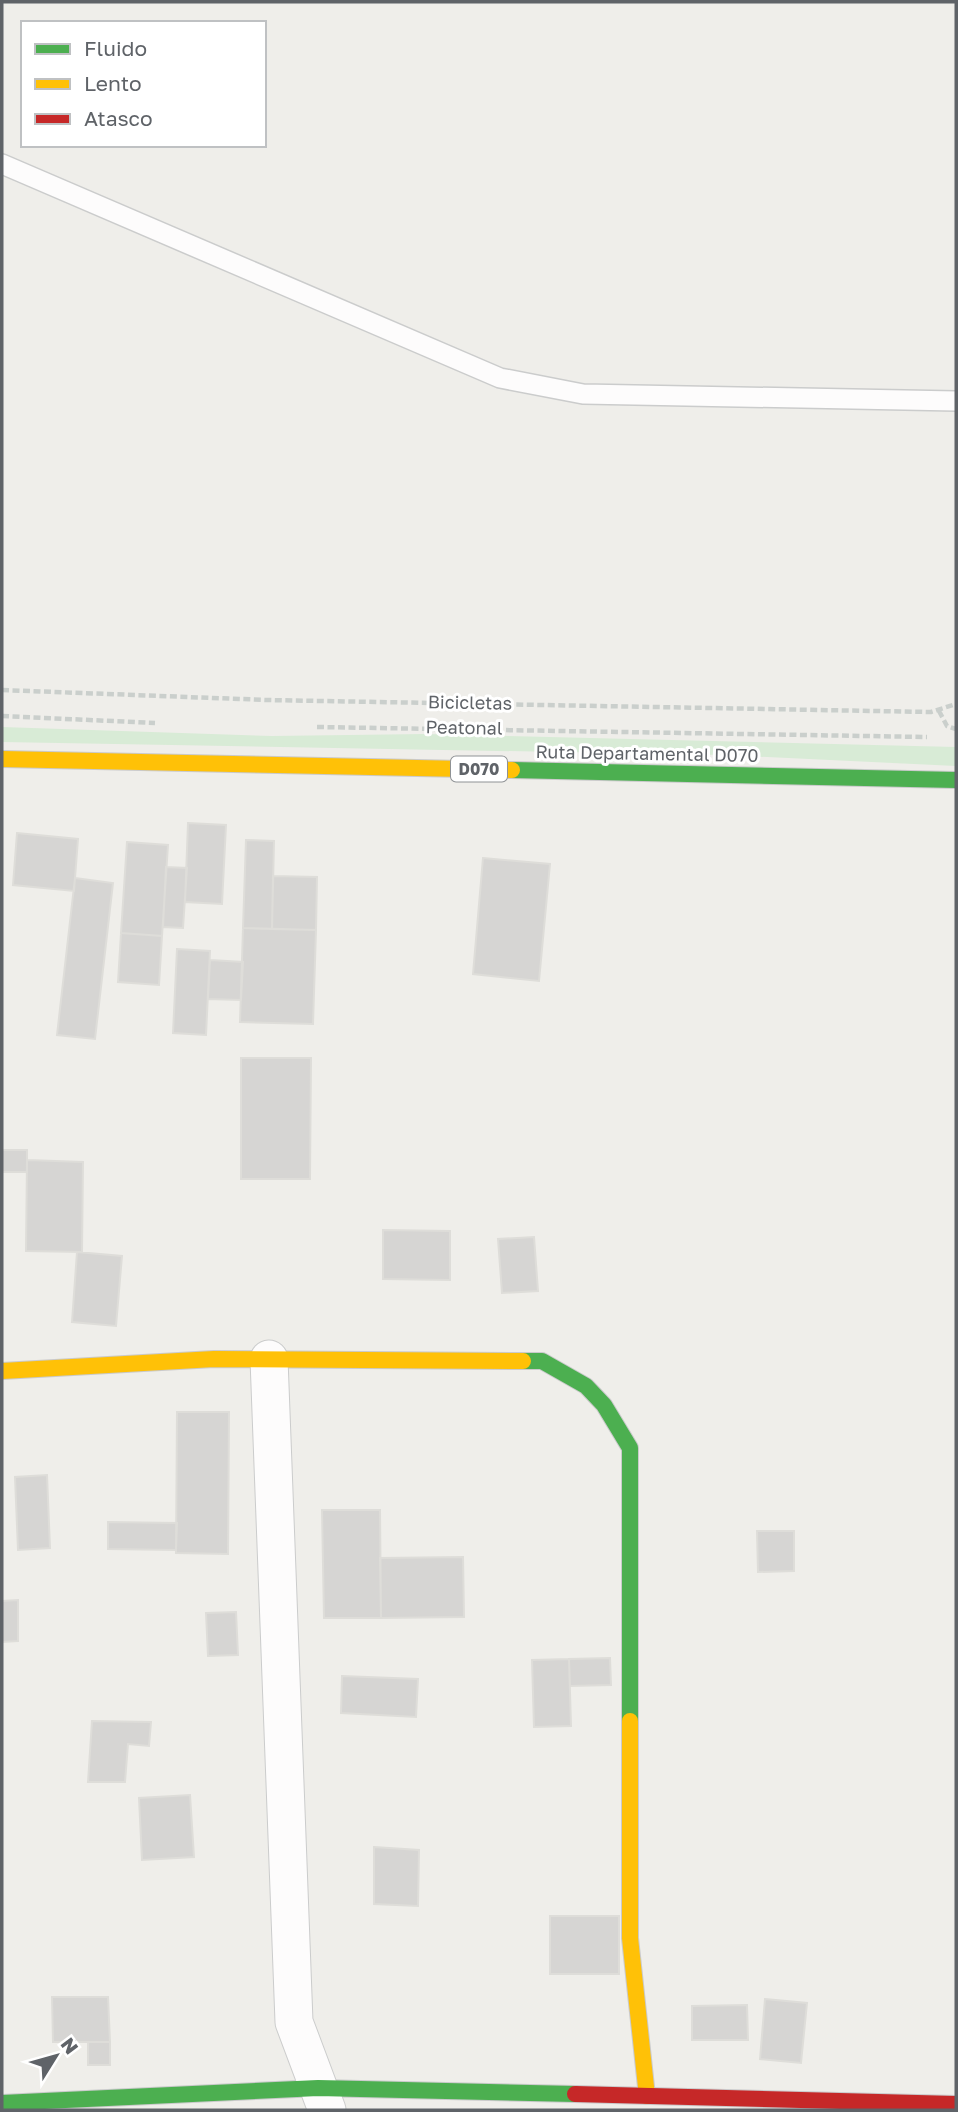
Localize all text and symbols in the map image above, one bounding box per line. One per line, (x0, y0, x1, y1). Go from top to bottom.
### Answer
legend (21, 21, 266, 147)
text: Fluido (84, 35, 147, 61)
text: Lento (84, 70, 142, 96)
text: Atasco (84, 105, 153, 131)
street label: Bicicletas (428, 690, 512, 714)
street label: Peatonal (425, 715, 503, 739)
street label: Ruta Departamental D070 (535, 740, 759, 766)
road number: D070 (451, 756, 507, 782)
north arrow (21, 2021, 91, 2091)
text: N (56, 2033, 84, 2058)

